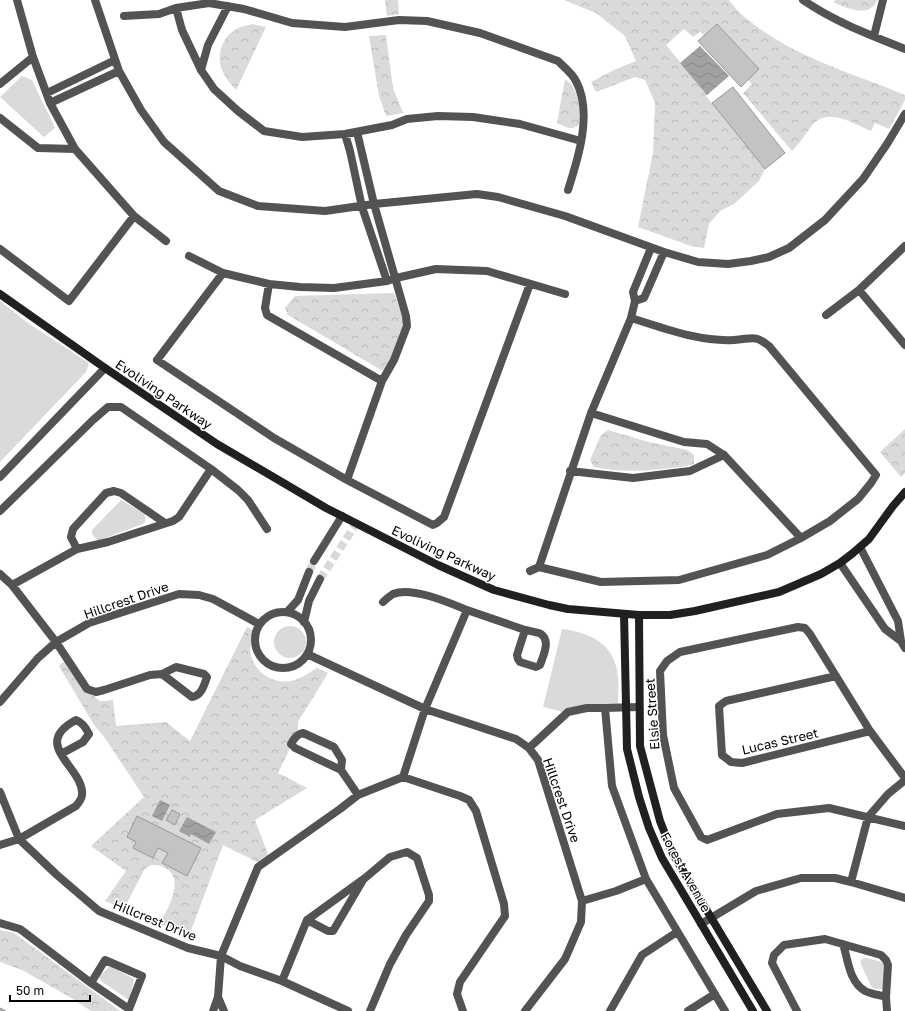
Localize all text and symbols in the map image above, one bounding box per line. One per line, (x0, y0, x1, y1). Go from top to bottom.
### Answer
street label: Evoliving Parkway (113, 356, 216, 433)
street label: Evoliving Parkway (389, 522, 499, 584)
street label: Hillcrest Drive (81, 578, 171, 622)
street label: Elsie Street (642, 678, 662, 750)
street label: Lucas Street (740, 724, 820, 758)
street label: Hillcrest Drive (540, 755, 584, 845)
street label: Forest Avenue (657, 829, 715, 915)
street label: Hillcrest Drive (111, 896, 199, 944)
scale bar (10, 977, 90, 1003)
text: 50 m (16, 983, 44, 998)

